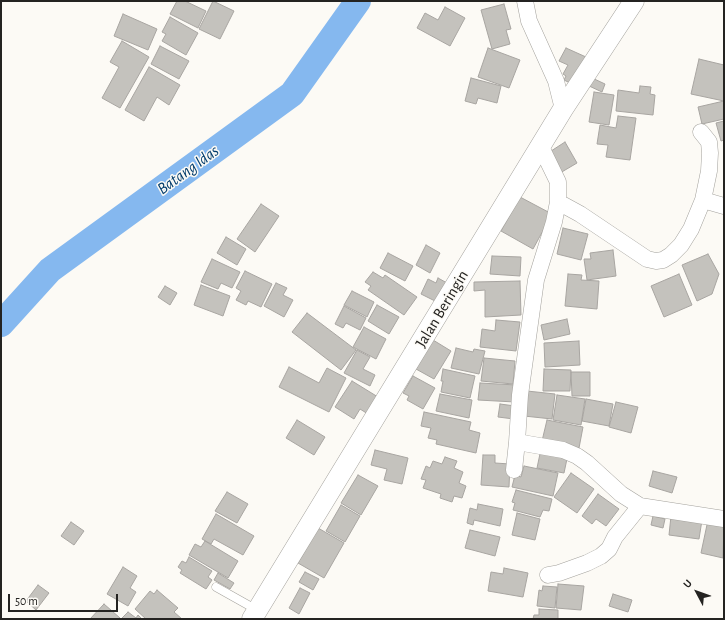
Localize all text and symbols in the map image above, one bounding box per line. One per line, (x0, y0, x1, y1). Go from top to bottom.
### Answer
water label: Batang Idas (153, 141, 223, 199)
street label: Jalan Beringin (411, 267, 473, 351)
north arrow (677, 572, 717, 612)
text: U (681, 578, 694, 590)
scale bar (10, 586, 120, 612)
text: 50 m (15, 595, 38, 607)

